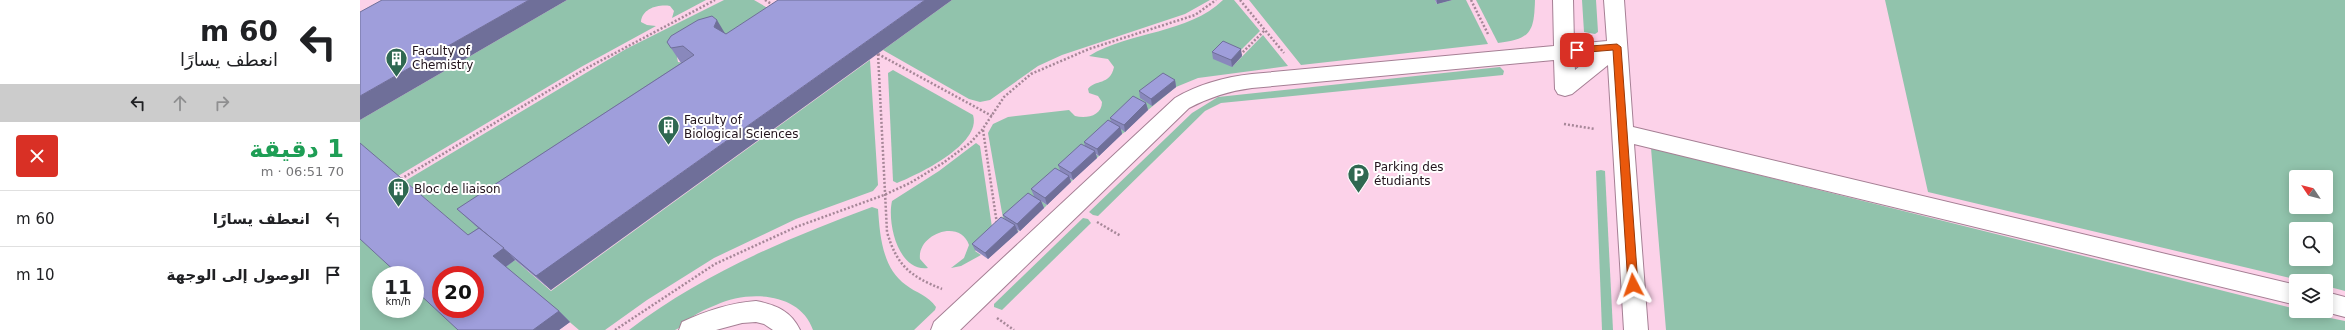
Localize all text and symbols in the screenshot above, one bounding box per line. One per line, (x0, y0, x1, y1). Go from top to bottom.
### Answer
text: 60 m (200, 15, 278, 48)
icon: left (292, 16, 344, 68)
pin (1560, 33, 1594, 67)
icon: arrive (1566, 39, 1588, 61)
place label: Faculty of Chemistry (412, 44, 473, 72)
building icon: Faculty of Chemistry (384, 45, 410, 78)
text: انعطف يسارًا (180, 49, 278, 70)
icon: left (127, 92, 149, 114)
icon: ahead (169, 92, 191, 114)
icon: right (211, 92, 233, 114)
place label: Faculty of Biological Sciences (684, 113, 798, 141)
building icon: Faculty of Biological Sciences (656, 114, 682, 147)
button: close (16, 135, 58, 177)
text: 1 دقيقة (249, 135, 344, 163)
place label: Parking des étudiants (1374, 160, 1444, 188)
parking icon: Parking des étudiants (1346, 161, 1372, 194)
text: 70 m · 06:51 (261, 164, 344, 179)
north arrow (2289, 170, 2333, 214)
map controls (2289, 170, 2333, 318)
building icon: Bloc de liaison (386, 176, 412, 209)
place label: Bloc de liaison (414, 182, 501, 196)
icon: left (322, 208, 344, 230)
text: 60 m (16, 210, 55, 228)
text: انعطف يسارًا (213, 210, 310, 228)
button: search (2289, 222, 2333, 266)
icon: arrive (322, 264, 344, 286)
position arrow (1612, 264, 1654, 306)
text: 10 m (16, 266, 55, 284)
text: الوصول إلى الوجهة (167, 266, 310, 284)
speed limit sign: 20 (432, 266, 484, 318)
button: layers (2289, 274, 2333, 318)
text: 11 (384, 275, 412, 299)
text: km/h (385, 296, 411, 307)

